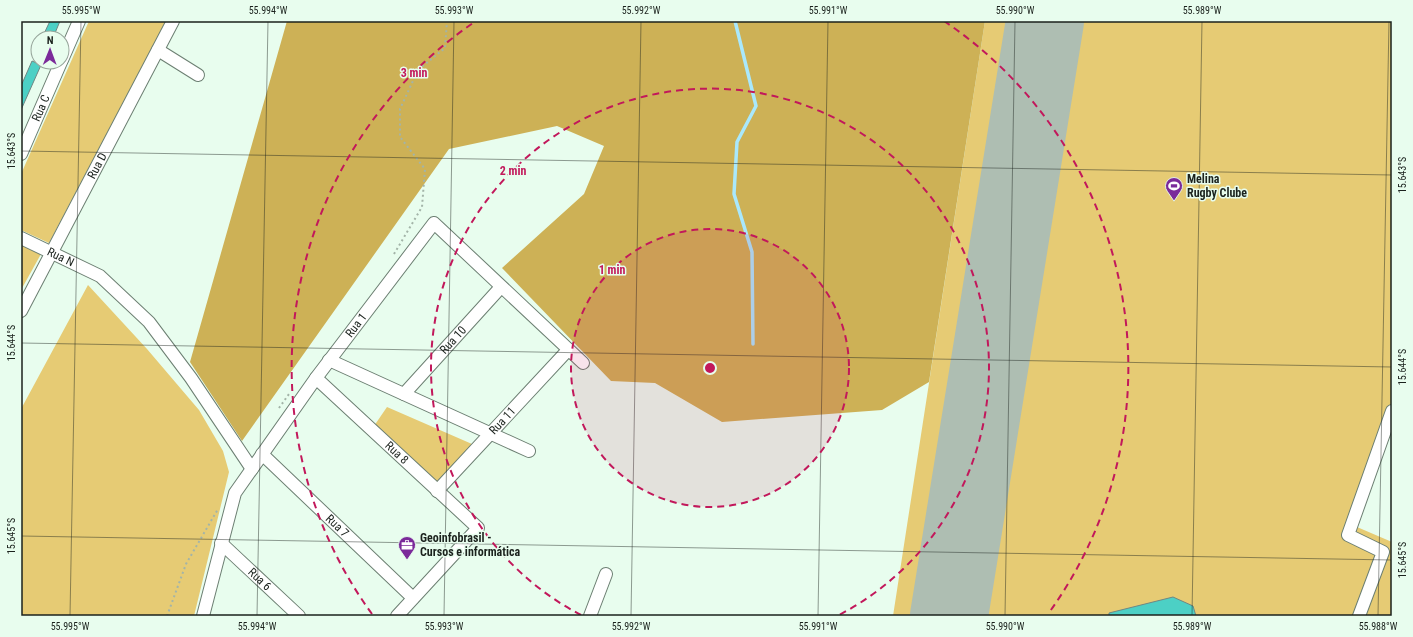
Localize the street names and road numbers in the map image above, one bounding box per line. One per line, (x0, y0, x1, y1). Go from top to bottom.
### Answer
street label: Rua C (29, 93, 53, 124)
street label: Rua D (85, 150, 110, 181)
street label: Rua N (45, 245, 76, 269)
street label: Rua 1 (342, 310, 370, 340)
street label: Rua 10 (437, 323, 469, 357)
street label: Rua 11 (486, 404, 519, 437)
street label: Rua 8 (382, 439, 411, 467)
street label: Rua 7 (323, 512, 352, 540)
street label: Rua 6 (245, 565, 274, 593)

